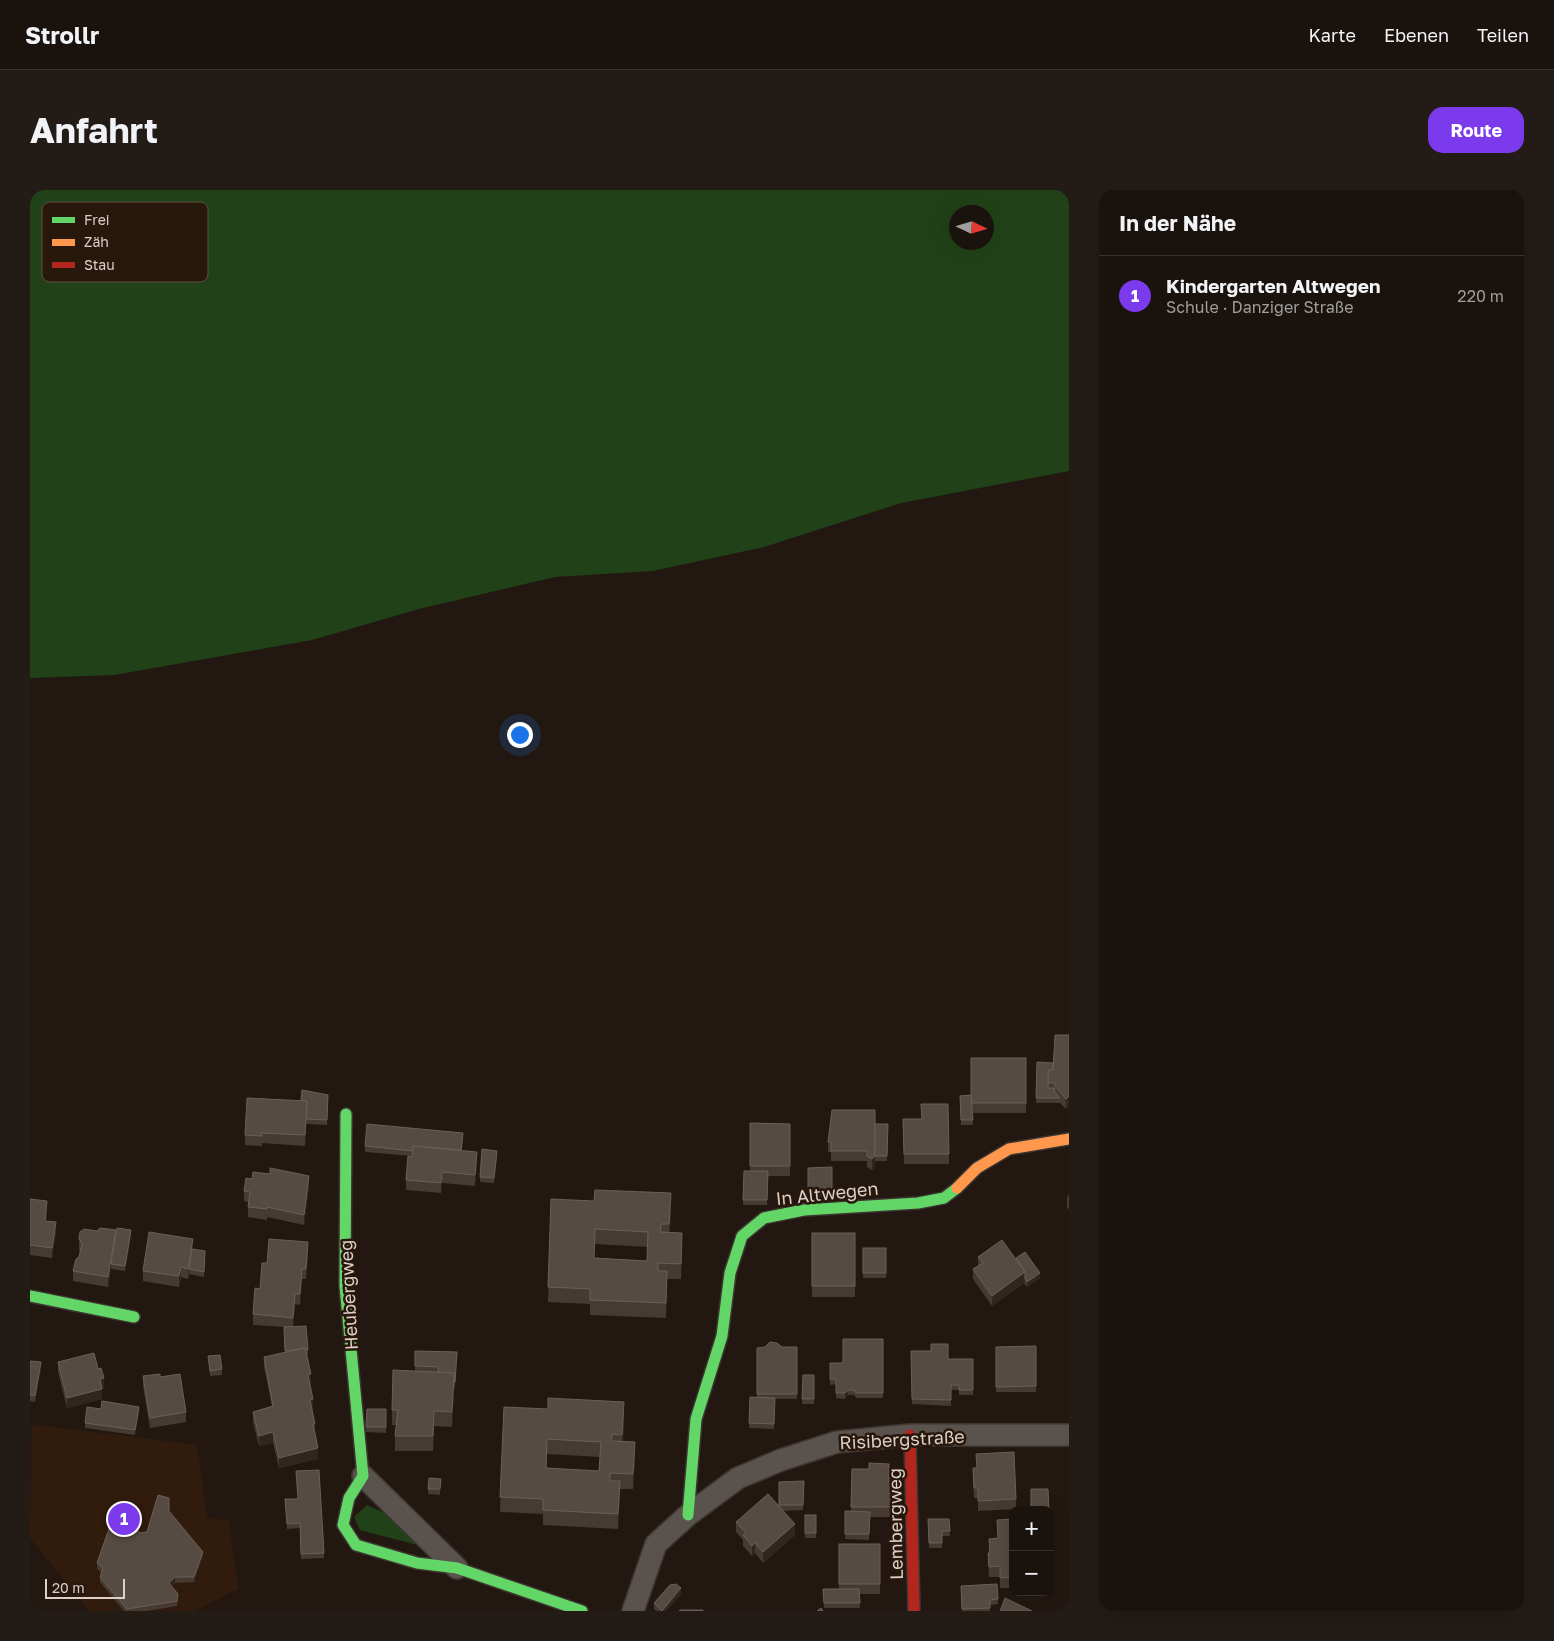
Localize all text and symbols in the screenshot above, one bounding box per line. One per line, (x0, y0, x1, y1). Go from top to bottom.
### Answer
text: Strollr (25, 20, 99, 49)
text: Karte (1309, 24, 1356, 46)
text: Ebenen (1384, 24, 1449, 46)
text: Teilen (1477, 24, 1529, 46)
button: Route (1428, 107, 1524, 153)
text: Anfahrt (30, 109, 158, 151)
legend (42, 202, 208, 282)
north arrow (949, 205, 994, 250)
text: In der Nähe (1119, 210, 1236, 236)
text: Frei (84, 211, 110, 228)
text: Zäh (84, 233, 109, 250)
text: Stau (84, 256, 115, 273)
text: Kindergarten Altwegen (1166, 274, 1380, 297)
text: 1 (1131, 286, 1139, 306)
text: 220 m (1457, 286, 1504, 306)
text: Schule · Danziger Straße (1166, 297, 1353, 317)
your location (507, 722, 533, 748)
street label: In Altwegen (775, 1177, 879, 1209)
street label: Heubergweg (334, 1239, 362, 1351)
street label: Risibergstraße (839, 1425, 965, 1453)
street label: Lembergweg (883, 1468, 907, 1580)
pin: 1 (108, 1500, 140, 1538)
map controls (1009, 1506, 1054, 1596)
button: + (1009, 1506, 1054, 1551)
button: − (1009, 1551, 1054, 1596)
scale bar (45, 1576, 125, 1599)
text: 20 m (52, 1579, 85, 1596)

